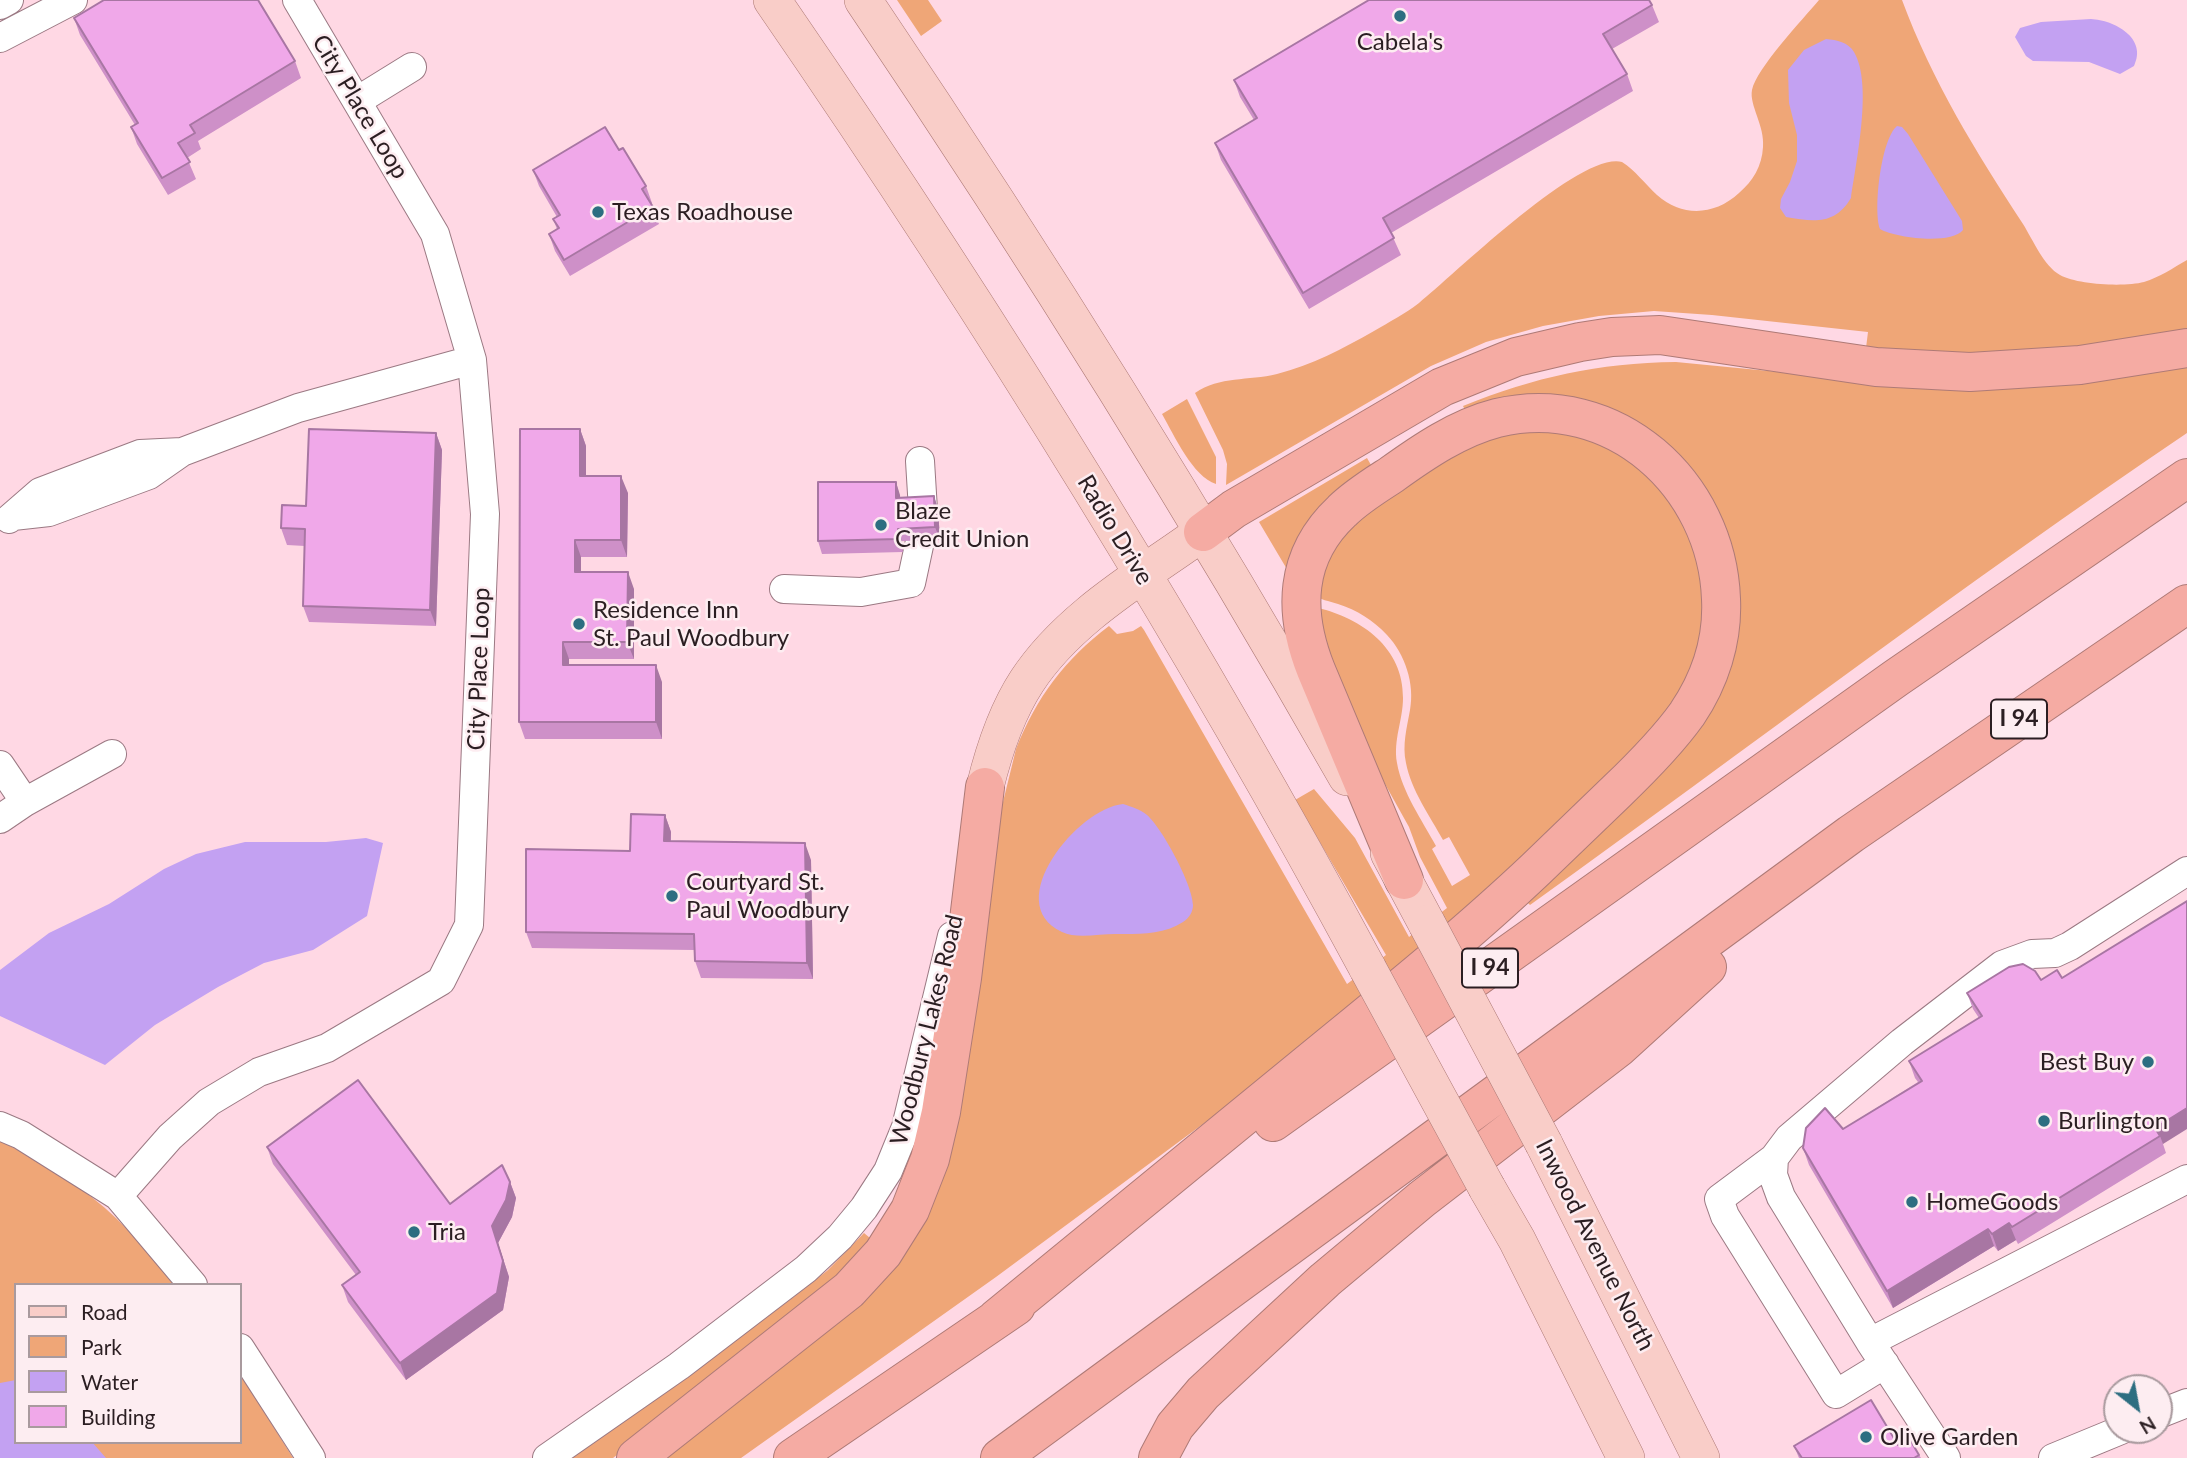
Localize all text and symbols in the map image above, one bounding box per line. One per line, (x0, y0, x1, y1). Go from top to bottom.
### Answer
marker: Cabela's (1392, 8, 1408, 24)
place label: Cabela's (1357, 28, 1443, 56)
street label: City Place Loop (306, 30, 414, 184)
place label: Texas Roadhouse (612, 198, 793, 226)
marker: Texas Roadhouse (590, 204, 606, 220)
street label: Radio Drive (1071, 470, 1159, 590)
place label: Blaze Credit Union (895, 497, 1029, 553)
marker: Blaze Credit Union (873, 517, 889, 533)
street label: City Place Loop (462, 587, 496, 751)
place label: Residence Inn St. Paul Woodbury (593, 596, 789, 652)
marker: Residence Inn St. Paul Woodbury (571, 616, 587, 632)
road number: I 94 (1991, 699, 2047, 738)
place label: Courtyard St. Paul Woodbury (686, 868, 849, 924)
marker: Courtyard St. Paul Woodbury (664, 888, 680, 904)
street label: Woodbury Lakes Road (884, 912, 970, 1148)
road number: I 94 (1462, 948, 1518, 987)
place label: Best Buy (2040, 1048, 2134, 1076)
marker: Best Buy (2140, 1054, 2156, 1070)
place label: Burlington (2058, 1107, 2168, 1135)
marker: Burlington (2036, 1113, 2052, 1129)
street label: Inwood Avenue North (1529, 1135, 1661, 1355)
place label: HomeGoods (1926, 1188, 2058, 1216)
marker: HomeGoods (1904, 1194, 1920, 1210)
place label: Tria (428, 1218, 466, 1246)
marker: Tria (406, 1224, 422, 1240)
legend (14, 1283, 242, 1444)
text: Road (81, 1299, 128, 1324)
text: Park (81, 1334, 122, 1359)
text: Water (81, 1369, 138, 1394)
north arrow (2103, 1374, 2173, 1444)
text: Building (81, 1404, 156, 1429)
text: N (2136, 1412, 2160, 1439)
place label: Olive Garden (1880, 1423, 2018, 1451)
marker: Olive Garden (1858, 1429, 1874, 1445)

